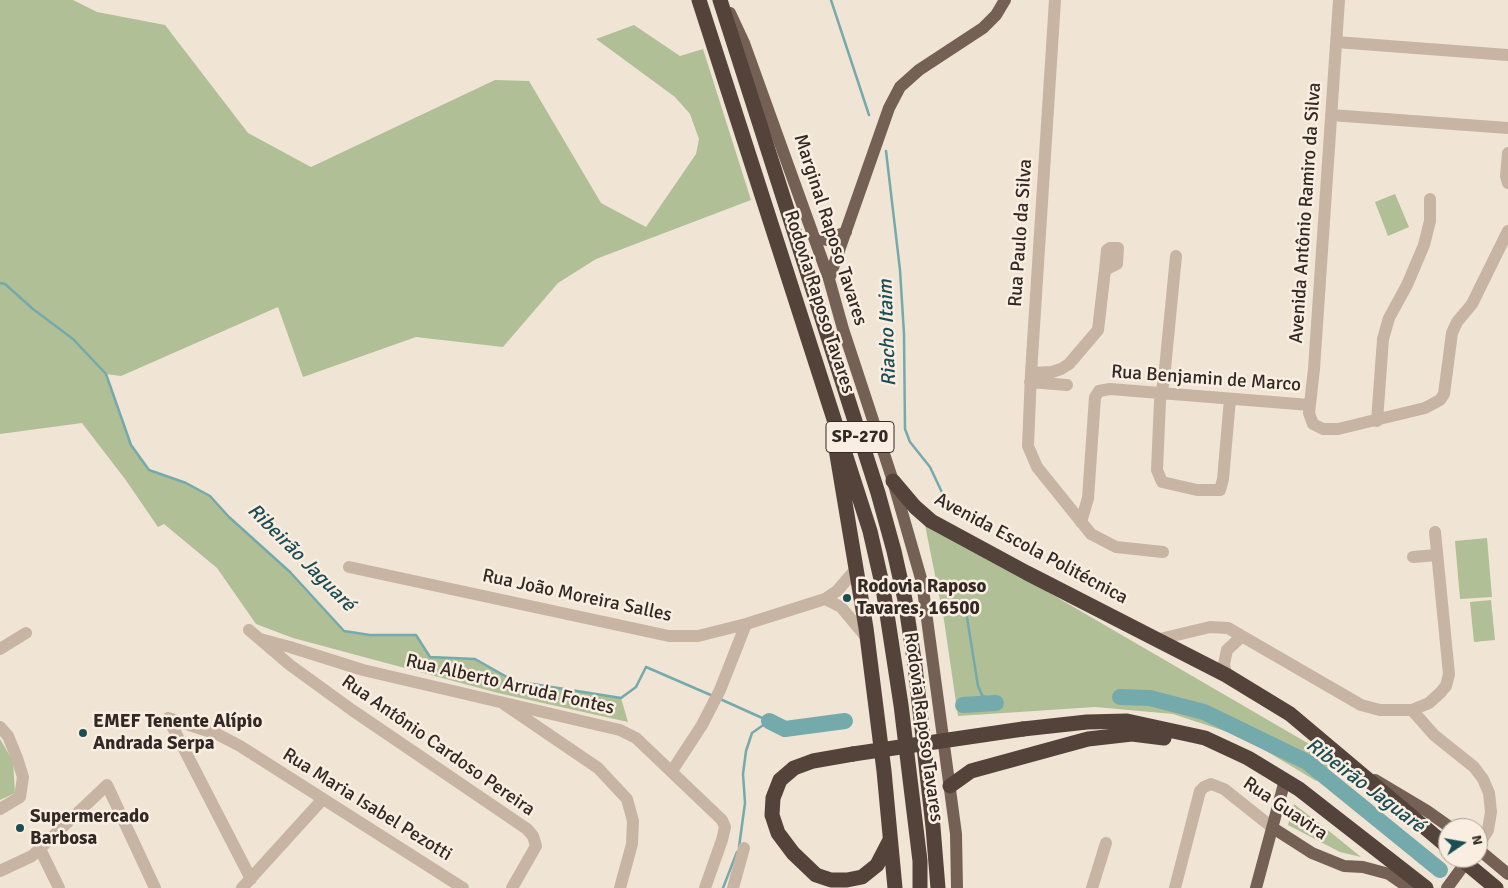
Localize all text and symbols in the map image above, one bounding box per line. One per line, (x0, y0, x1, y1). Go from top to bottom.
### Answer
street label: Avenida Antônio Ramiro da Silva (1286, 82, 1326, 344)
street label: Marginal Raposo Tavares (788, 131, 872, 329)
street label: Rua Paulo da Silva (1004, 158, 1038, 308)
street label: Rodovia Raposo Tavares (779, 207, 859, 397)
water label: Riacho Itaim (874, 279, 902, 387)
street label: Rua Benjamin de Marco (1110, 361, 1302, 397)
road number: SP-270 (826, 422, 894, 452)
street label: Avenida Escola Politécnica (930, 488, 1132, 610)
water label: Ribeirão Jaguaré (242, 499, 360, 617)
street label: Rua João Moreira Salles (480, 565, 674, 627)
place label: Rodovia Raposo Tavares, 16500 (857, 576, 986, 620)
marker: Rodovia Raposo Tavares, 16500 (841, 592, 853, 604)
street label: Rodovia Raposo Tavares (898, 631, 948, 823)
street label: Rua Alberto Arruda Fontes (403, 650, 617, 720)
street label: Rua Antônio Cardoso Pereira (337, 670, 539, 822)
place label: EMEF Tenente Alípio Andrada Serpa (93, 711, 262, 755)
marker: EMEF Tenente Alípio Andrada Serpa (77, 727, 89, 739)
water label: Ribeirão Jaguaré (1301, 734, 1429, 838)
street label: Rua Maria Isabel Pezotti (278, 744, 456, 866)
street label: Rua Guavira (1238, 772, 1332, 846)
place label: Supermercado Barbosa (30, 806, 149, 850)
north arrow (1438, 818, 1488, 868)
marker: Supermercado Barbosa (14, 822, 26, 834)
text: N (1468, 833, 1487, 847)

